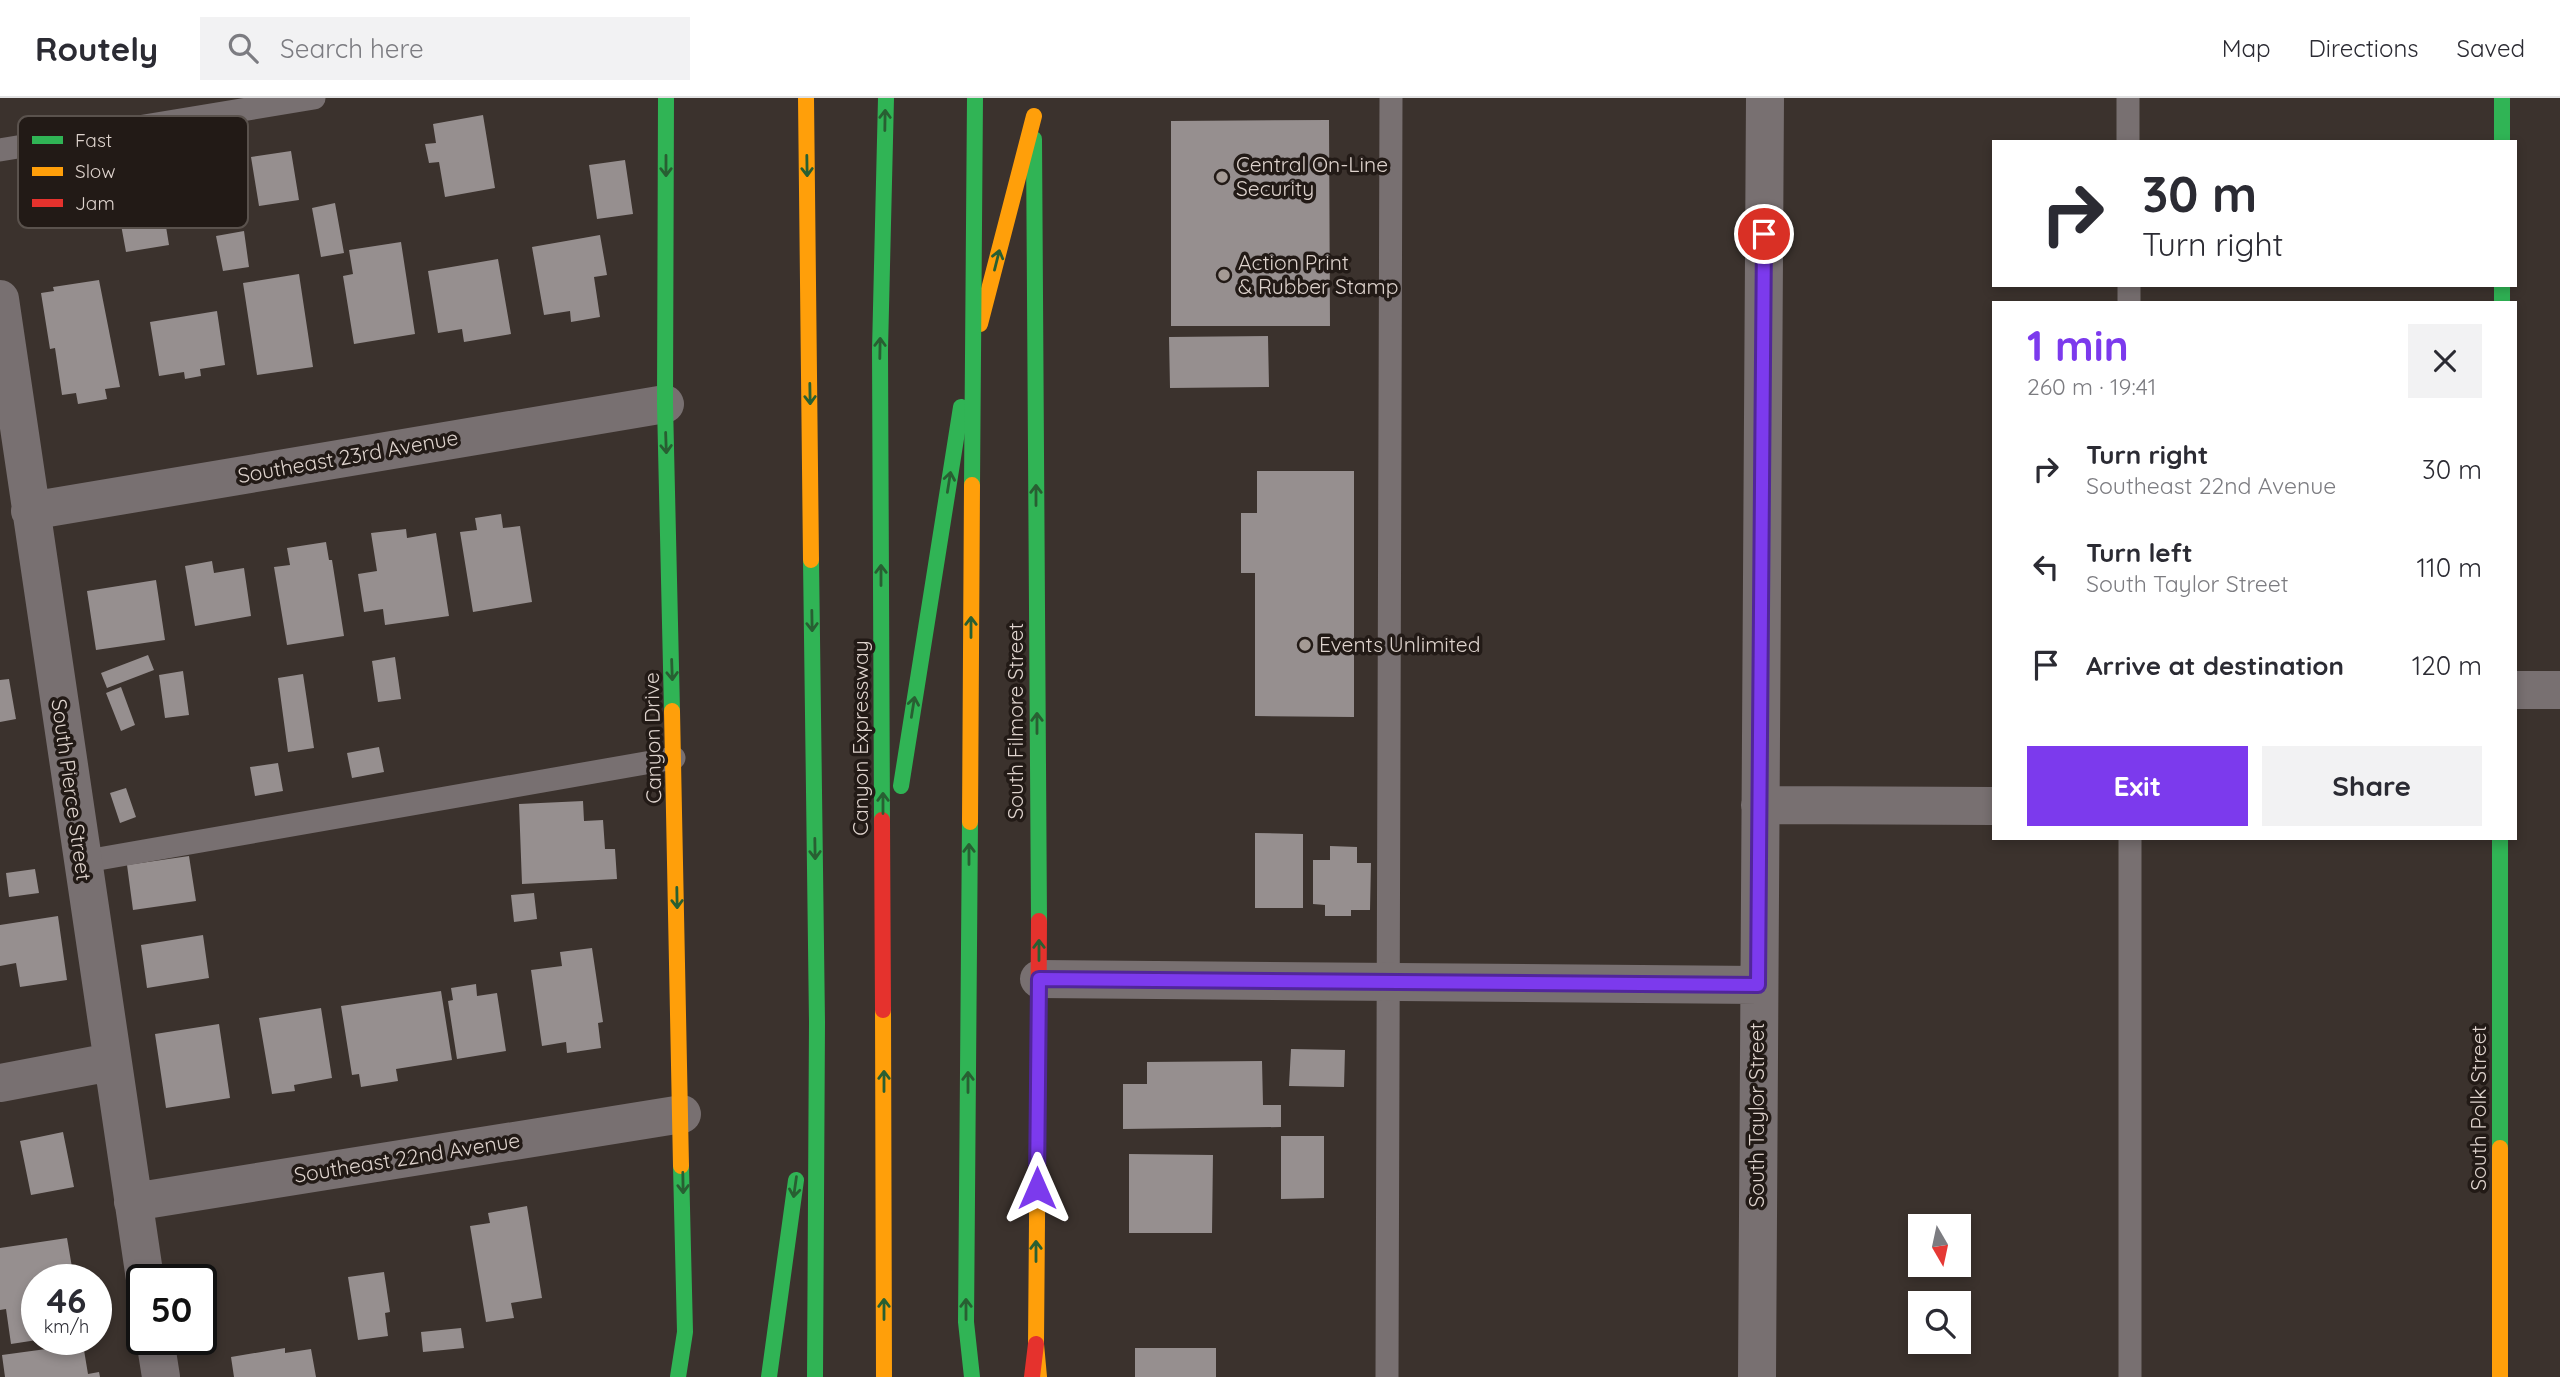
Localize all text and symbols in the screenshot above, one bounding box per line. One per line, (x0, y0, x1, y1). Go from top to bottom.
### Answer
search box (200, 17, 690, 80)
text: Routely (35, 28, 158, 69)
icon: search (224, 29, 262, 67)
text: Search here (280, 32, 424, 65)
text: Map (2222, 33, 2271, 63)
text: Directions (2309, 33, 2419, 63)
text: Saved (2457, 33, 2525, 63)
one-way arrow (878, 109, 892, 132)
legend (18, 116, 248, 228)
text: Fast (75, 128, 112, 152)
place label: Central On-Line Security (1236, 151, 1388, 201)
one-way arrow (659, 154, 673, 177)
one-way arrow (800, 154, 814, 177)
text: Slow (75, 159, 116, 183)
text: 30 m (2142, 163, 2257, 224)
icon: right (2027, 168, 2118, 259)
marker: Central On-Line Security (1214, 169, 1230, 185)
text: Jam (75, 191, 115, 215)
pin (1734, 204, 1794, 264)
icon: arrive (1745, 215, 1783, 253)
text: Turn right (2142, 224, 2283, 264)
one-way arrow (991, 249, 1004, 272)
place label: Action Print & Rubber Stamp (1238, 249, 1398, 299)
marker: Action Print & Rubber Stamp (1216, 267, 1232, 283)
text: 1 min (2027, 319, 2129, 372)
button: close (2408, 324, 2482, 398)
one-way arrow (873, 336, 887, 359)
text: 260 m · 19:41 (2027, 372, 2156, 401)
one-way arrow (803, 382, 816, 405)
street label: Southeast 23rd Avenue (236, 424, 460, 488)
one-way arrow (659, 431, 672, 454)
text: Turn right (2086, 438, 2208, 471)
icon: right (2027, 450, 2065, 488)
text: 30 m (2422, 453, 2482, 486)
text: Southeast 22nd Avenue (2086, 471, 2336, 500)
one-way arrow (943, 472, 956, 494)
one-way arrow (1029, 484, 1043, 507)
text: Turn left (2086, 536, 2193, 569)
icon: left (2027, 548, 2065, 586)
text: 110 m (2416, 551, 2482, 584)
one-way arrow (874, 564, 888, 587)
text: South Taylor Street (2086, 569, 2289, 598)
one-way arrow (805, 609, 819, 632)
one-way arrow (964, 615, 978, 638)
street label: South Filmore Street (1002, 623, 1028, 819)
place label: Events Unlimited (1319, 631, 1480, 657)
marker: Events Unlimited (1297, 637, 1313, 653)
street label: Canyon Expressway (847, 640, 873, 836)
icon: arrive (2027, 646, 2065, 684)
text: Arrive at destination (2086, 649, 2344, 682)
text: 120 m (2412, 649, 2482, 682)
one-way arrow (665, 658, 678, 681)
street label: Canyon Drive (638, 672, 666, 804)
one-way arrow (907, 696, 920, 719)
street label: South Pierce Street (46, 697, 98, 883)
one-way arrow (1030, 711, 1044, 734)
button: Exit (2027, 746, 2248, 826)
button: Share (2262, 746, 2482, 826)
one-way arrow (876, 791, 890, 814)
one-way arrow (808, 837, 822, 860)
one-way arrow (963, 843, 976, 866)
one-way arrow (671, 886, 684, 909)
one-way arrow (1032, 939, 1046, 962)
street label: South Taylor Street (1743, 1023, 1769, 1207)
street label: South Polk Street (2465, 1025, 2491, 1191)
one-way arrow (877, 1070, 890, 1093)
one-way arrow (961, 1070, 975, 1093)
street label: Southeast 22nd Avenue (292, 1126, 522, 1188)
position arrow (1000, 1151, 1074, 1225)
one-way arrow (676, 1171, 690, 1194)
one-way arrow (788, 1175, 801, 1197)
north arrow (1908, 1214, 1970, 1278)
map controls (1908, 1214, 1971, 1354)
one-way arrow (1030, 1240, 1043, 1263)
speed limit sign: 50 (126, 1264, 217, 1355)
text: 46 (47, 1278, 86, 1322)
button: search (1908, 1291, 1971, 1354)
one-way arrow (877, 1298, 891, 1321)
one-way arrow (959, 1298, 973, 1321)
text: km/h (44, 1315, 89, 1338)

